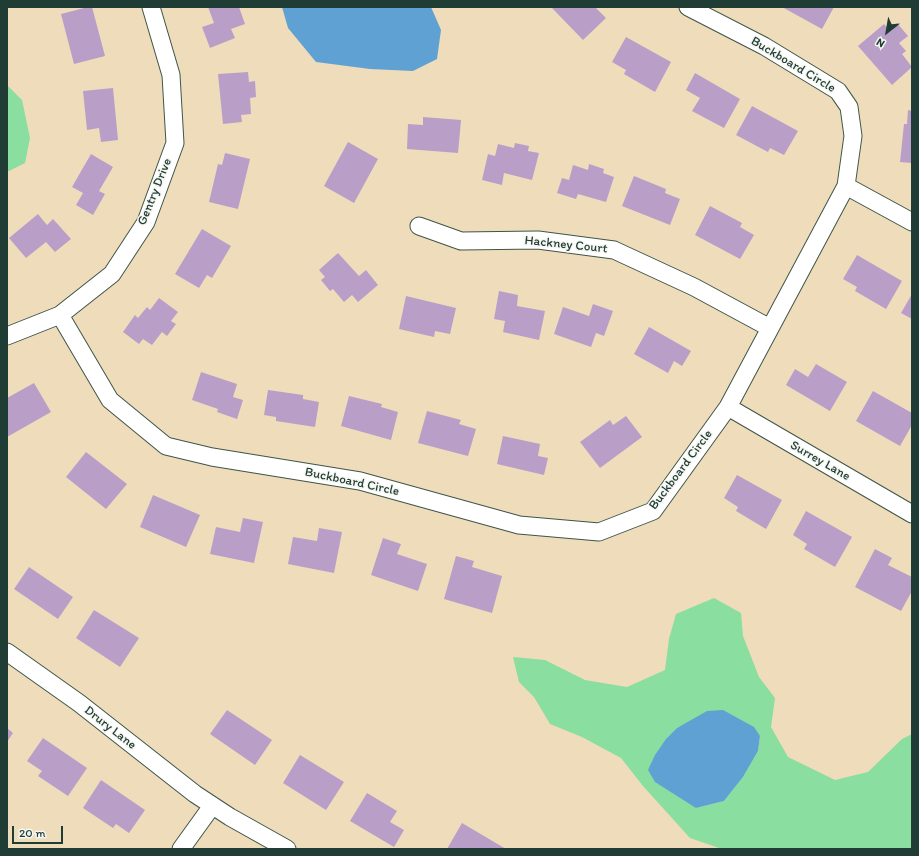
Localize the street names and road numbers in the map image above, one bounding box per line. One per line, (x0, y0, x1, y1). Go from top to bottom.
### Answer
street label: Buckboard Circle (748, 34, 838, 96)
street label: Gentry Drive (134, 156, 176, 228)
street label: Hackney Court (524, 233, 608, 257)
street label: Buckboard Circle (646, 427, 716, 513)
street label: Surrey Lane (787, 438, 853, 484)
street label: Buckboard Circle (303, 464, 401, 500)
street label: Drury Lane (81, 703, 139, 753)

